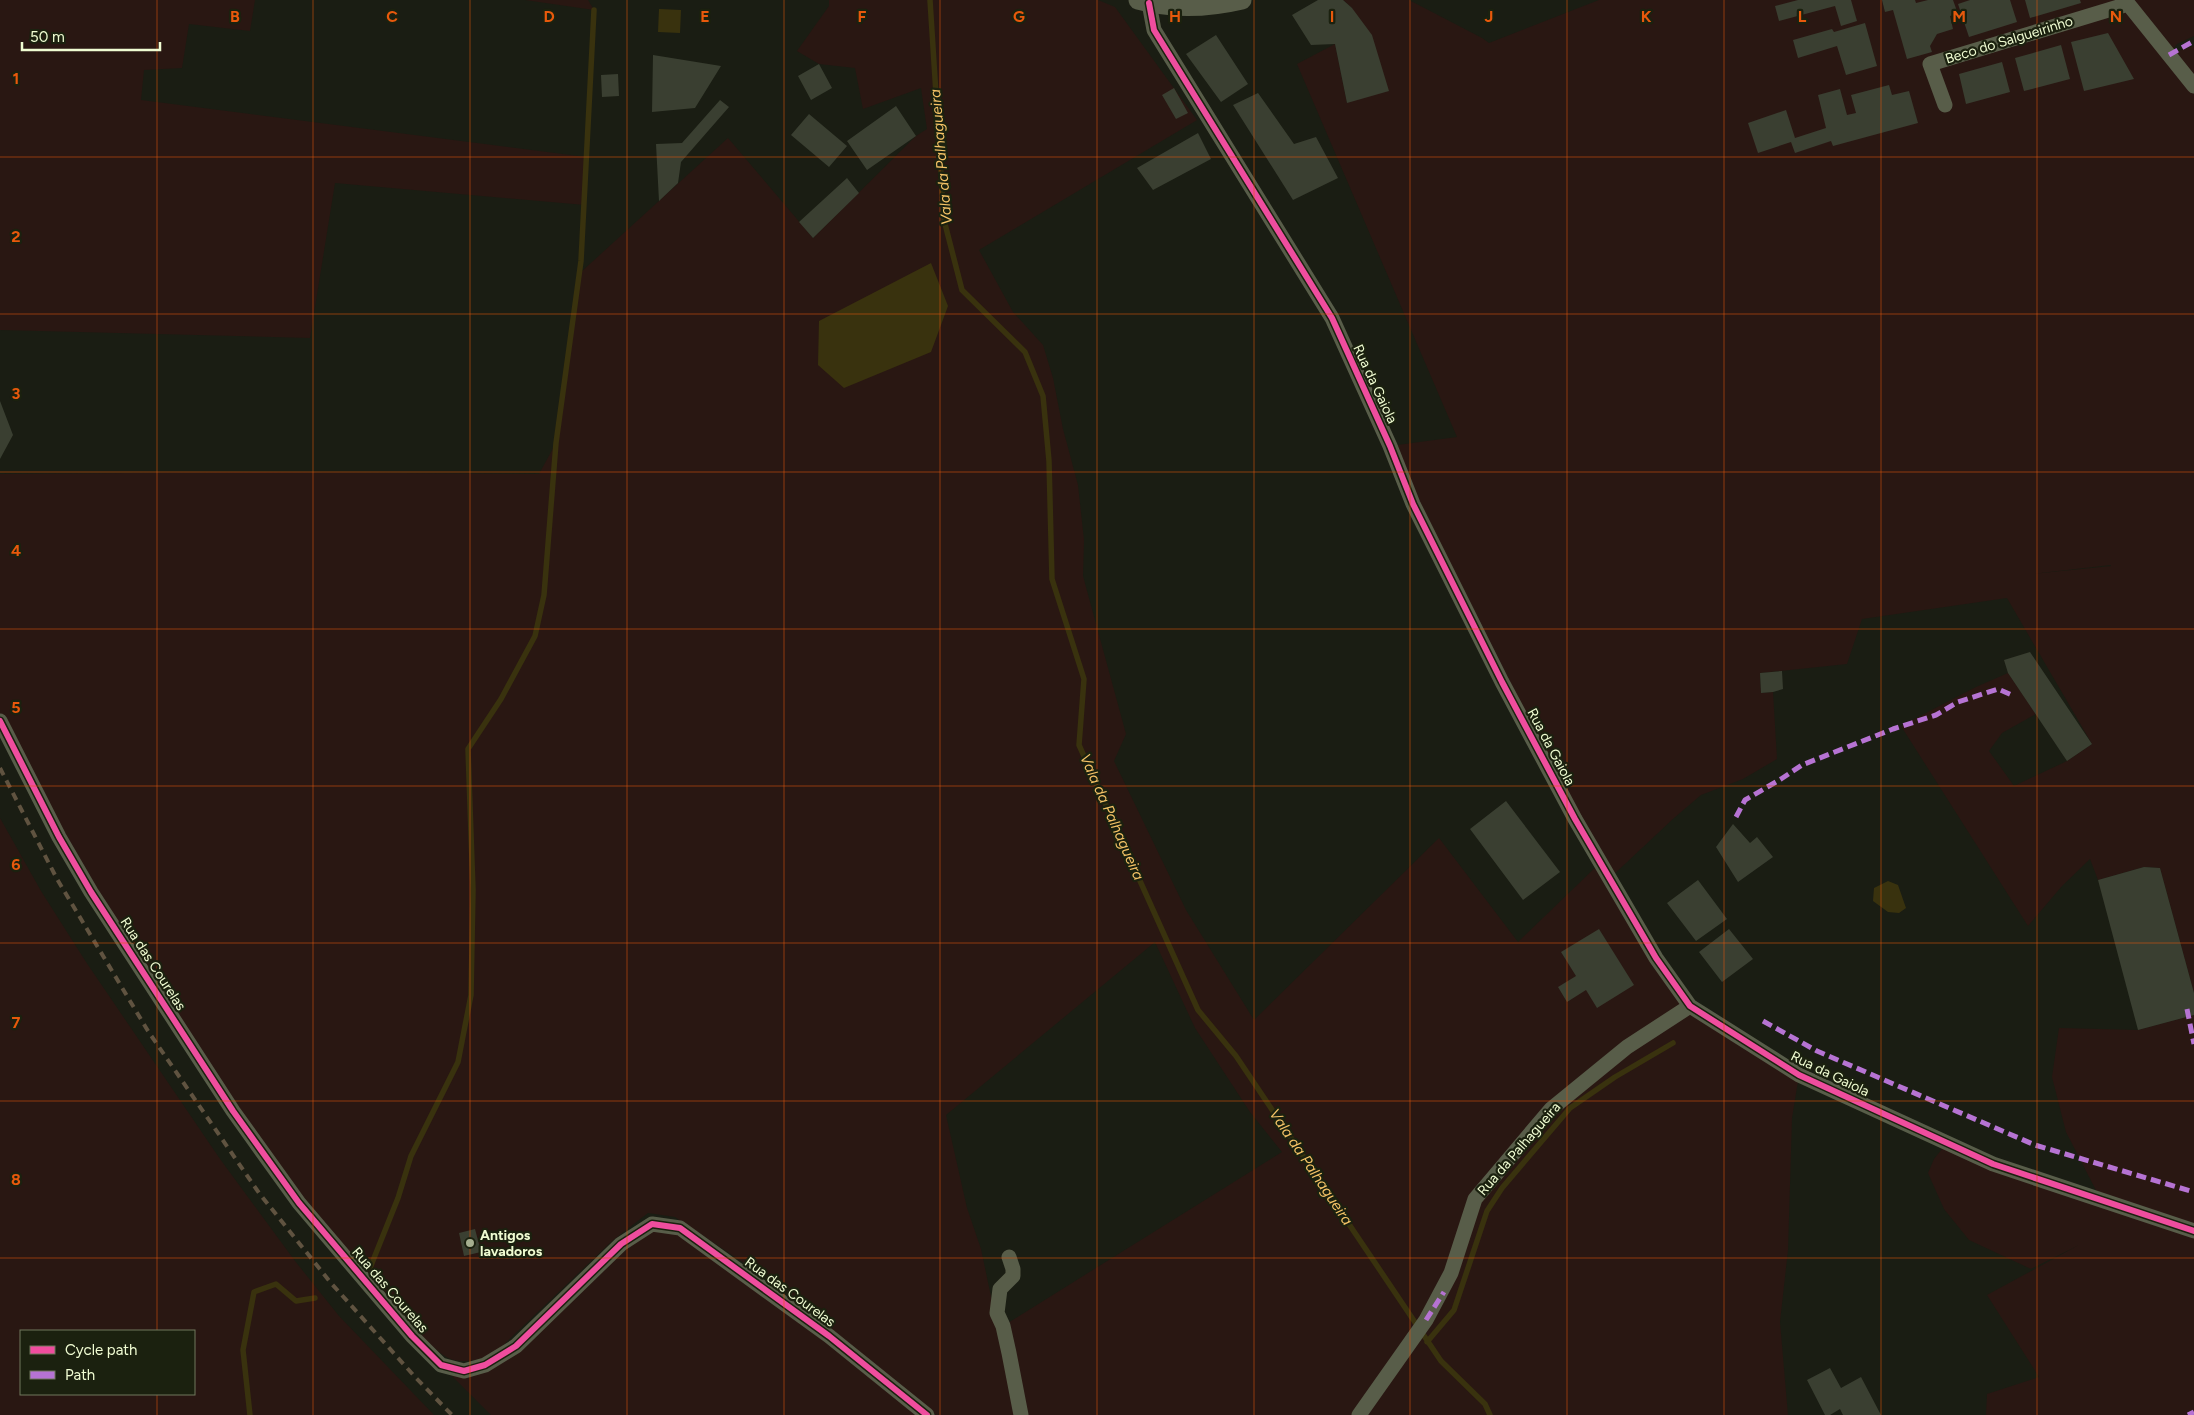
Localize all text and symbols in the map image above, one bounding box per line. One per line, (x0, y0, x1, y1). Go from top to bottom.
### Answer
text: B (230, 7, 240, 26)
text: C (386, 7, 398, 26)
text: D (543, 7, 555, 26)
text: E (700, 7, 710, 26)
text: F (858, 7, 867, 26)
text: G (1013, 7, 1025, 26)
text: H (1169, 7, 1181, 26)
text: I (1330, 7, 1334, 26)
text: J (1485, 7, 1493, 26)
text: K (1641, 7, 1652, 26)
text: L (1798, 7, 1807, 26)
text: M (1952, 7, 1966, 26)
text: N (2110, 7, 2122, 26)
street label: Beco do Salgueirinho (1943, 12, 2075, 68)
scale bar (22, 20, 160, 52)
text: 50 m (30, 28, 65, 46)
text: 1 (13, 69, 19, 88)
water label: Vala da Palhagueira (926, 88, 956, 226)
text: 2 (11, 227, 21, 246)
street label: Rua da Gaiola (1349, 342, 1401, 426)
text: 3 (12, 384, 21, 403)
text: 4 (11, 541, 21, 560)
text: 5 (11, 698, 21, 717)
street label: Rua da Gaiola (1523, 705, 1579, 789)
water label: Vala da Palhagueira (1076, 751, 1148, 883)
text: 6 (11, 855, 21, 874)
street label: Rua das Courelas (117, 914, 189, 1014)
text: 7 (12, 1013, 21, 1032)
street label: Rua da Gaiola (1788, 1048, 1872, 1100)
street label: Rua da Palhagueira (1474, 1099, 1564, 1199)
water label: Vala da Palhagueira (1265, 1105, 1357, 1229)
text: 8 (11, 1170, 21, 1189)
place label: Antigos lavadoros (480, 1227, 543, 1260)
marker: Antigos lavadoros (464, 1237, 476, 1249)
street label: Rua das Courelas (348, 1244, 432, 1336)
street label: Rua das Courelas (741, 1253, 839, 1331)
legend (20, 1330, 195, 1395)
text: Cycle path (65, 1341, 137, 1359)
text: Path (65, 1366, 95, 1384)

